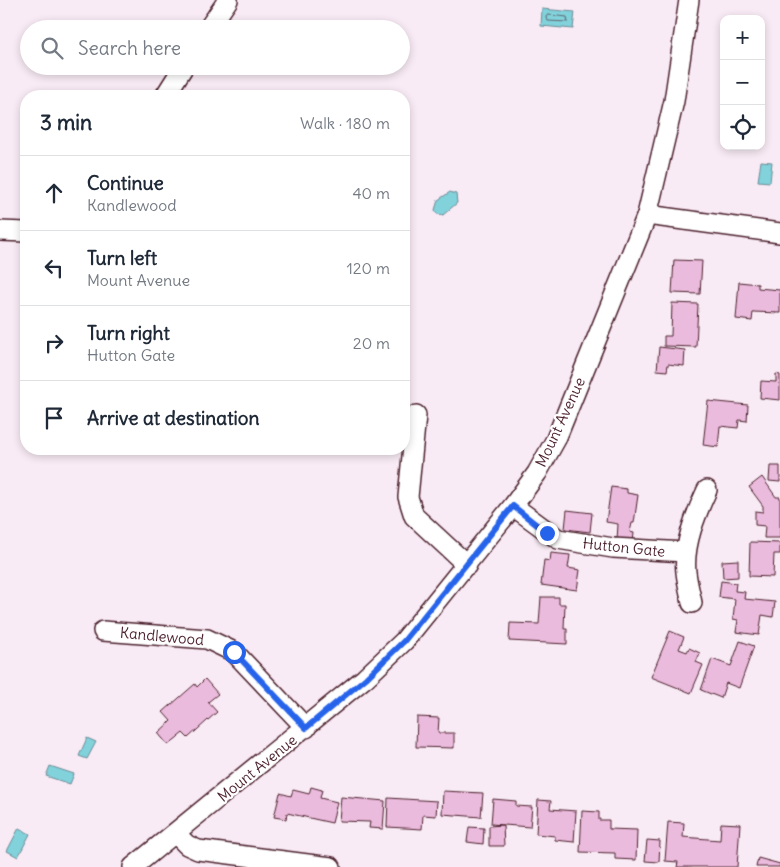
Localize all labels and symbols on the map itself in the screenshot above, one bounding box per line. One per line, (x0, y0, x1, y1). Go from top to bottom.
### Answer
street label: Mount Avenue (531, 374, 589, 470)
route end (536, 522, 559, 545)
street label: Hutton Gate (582, 533, 666, 561)
street label: Kandlewood (119, 623, 205, 649)
route start (223, 641, 246, 664)
street label: Mount Avenue (213, 730, 301, 806)

